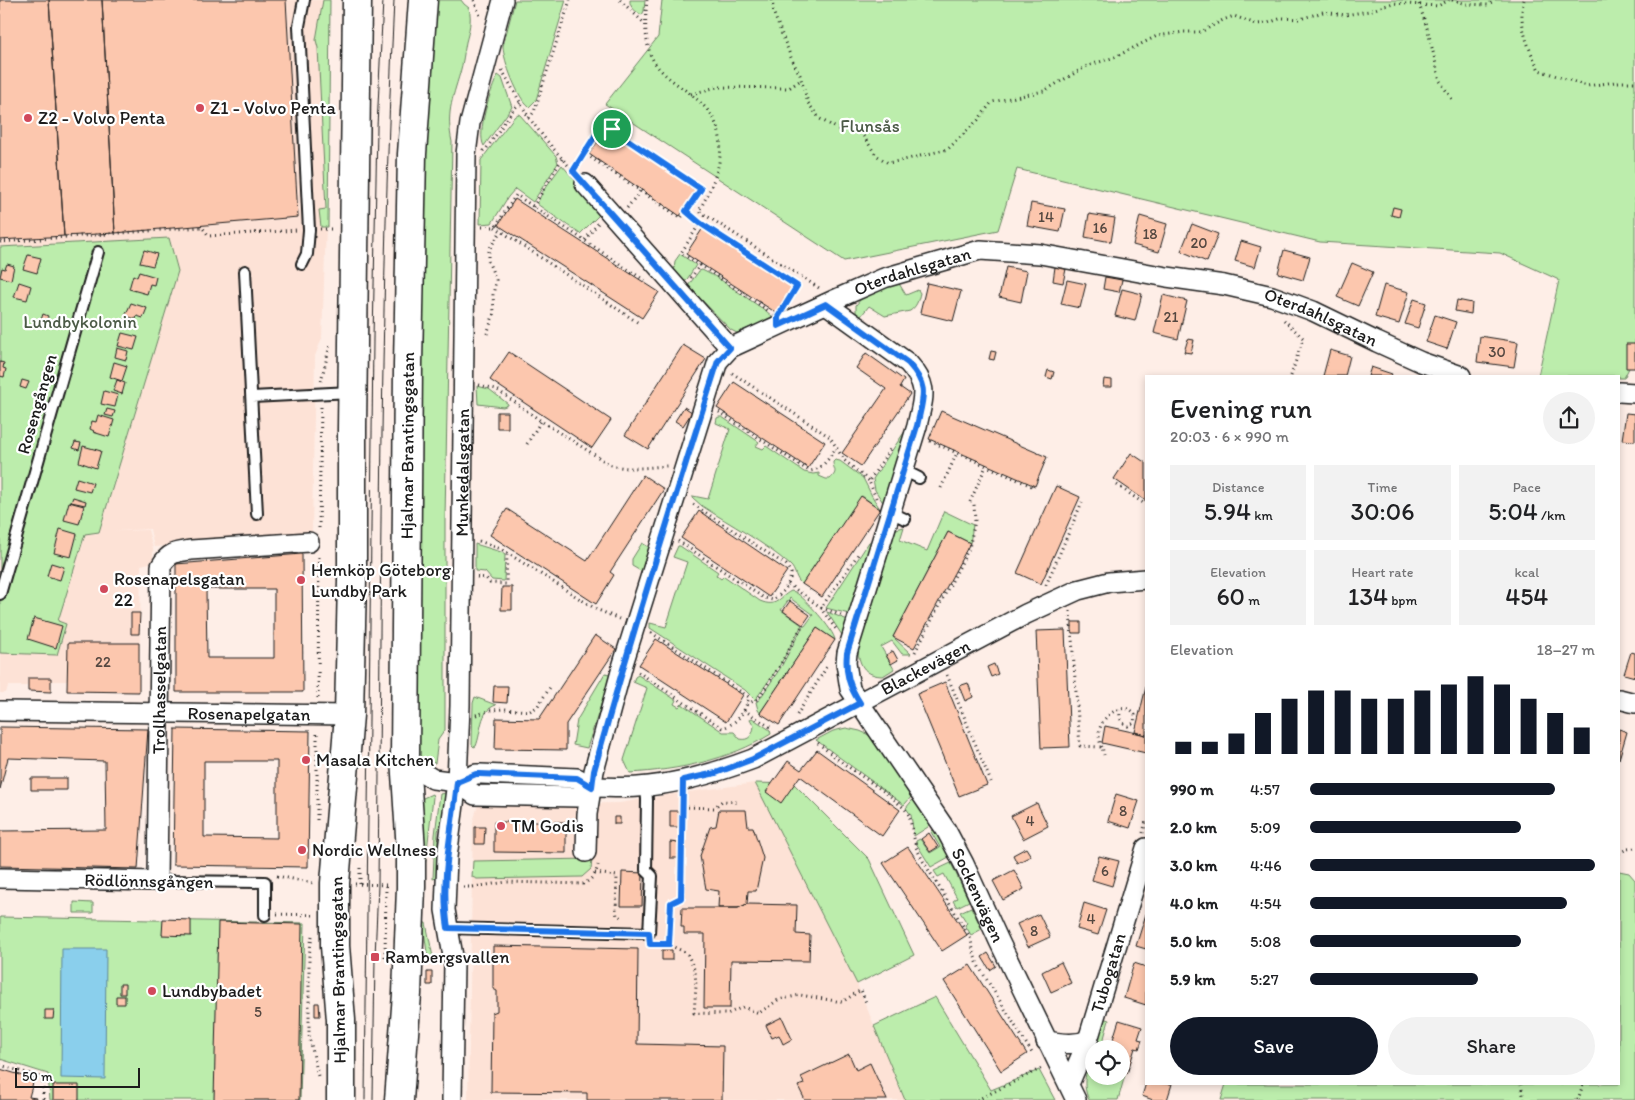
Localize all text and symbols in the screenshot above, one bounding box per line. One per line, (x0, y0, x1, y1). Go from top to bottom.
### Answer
place label: Z1 - Volvo Penta (210, 97, 337, 119)
marker: Z1 - Volvo Penta (194, 102, 206, 114)
place label: Z2 - Volvo Penta (38, 107, 166, 129)
pin (591, 108, 633, 150)
marker: Z2 - Volvo Penta (22, 112, 34, 124)
icon: arrive (598, 115, 626, 143)
park label: Flunsås (840, 115, 900, 137)
house number: 14 (1038, 208, 1054, 226)
house number: 16 (1093, 219, 1108, 237)
house number: 18 (1142, 225, 1158, 243)
house number: 20 (1190, 234, 1208, 252)
street label: Oterdahlsgatan (851, 242, 973, 301)
street label: Oterdahlsgatan (1262, 284, 1381, 352)
house number: 21 (1164, 308, 1178, 326)
park label: Lundbykolonin (23, 311, 137, 333)
house number: 30 (1488, 343, 1506, 361)
street label: Rosengången (12, 351, 62, 457)
street label: Hjalmar Brantingsgatan (396, 352, 419, 539)
text: Evening run (1170, 391, 1312, 425)
button: share (1543, 392, 1595, 444)
street label: Munkedalsgatan (451, 408, 474, 537)
text: 20:03 · 6 × 990 m (1170, 427, 1289, 446)
text: Distance (1212, 479, 1264, 496)
text: Time (1368, 479, 1397, 496)
text: Pace (1513, 479, 1541, 496)
text: 5.94 (1204, 496, 1251, 526)
text: 30:06 (1351, 496, 1414, 526)
text: 5:04 (1488, 496, 1538, 526)
text: km (1251, 507, 1273, 524)
text: /km (1538, 507, 1565, 524)
place label: Hemköp Göteborg Lundby Park (311, 559, 452, 602)
text: Elevation (1210, 564, 1266, 581)
text: Heart rate (1352, 564, 1413, 581)
text: kcal (1514, 564, 1539, 581)
place label: Rosenapelsgatan 22 (114, 568, 245, 611)
marker: Hemköp Göteborg Lundby Park (295, 574, 307, 586)
text: 60 (1216, 581, 1245, 611)
text: 134 (1348, 581, 1388, 611)
text: 454 (1505, 581, 1548, 611)
marker: Rosenapelsgatan 22 (98, 583, 110, 595)
text: m (1245, 592, 1260, 609)
text: bpm (1388, 592, 1417, 609)
street label: Trollhasselgatan (148, 626, 171, 754)
street label: Blackevägen (877, 635, 974, 700)
text: Elevation (1170, 640, 1234, 659)
text: 18–27 m (1536, 640, 1595, 659)
house number: 22 (95, 653, 111, 671)
street label: Rosenapelgatan (187, 702, 311, 726)
place label: Masala Kitchen (316, 749, 434, 771)
marker: Masala Kitchen (300, 754, 312, 766)
text: 990 m (1170, 780, 1214, 799)
text: 4:57 (1250, 780, 1280, 799)
house number: 8 (1119, 802, 1127, 820)
house number: 4 (1025, 812, 1035, 830)
place label: TM Godis (511, 815, 584, 837)
text: 2.0 km (1170, 818, 1217, 837)
text: 5:09 (1250, 818, 1281, 837)
marker: TM Godis (495, 820, 507, 832)
place label: Nordic Wellness (312, 839, 436, 861)
marker: Nordic Wellness (296, 844, 308, 856)
street label: Sockenvägen (947, 844, 1009, 946)
text: 3.0 km (1170, 856, 1217, 875)
text: 4:46 (1250, 856, 1282, 875)
house number: 6 (1101, 862, 1109, 880)
street label: Rödlönnsgången (84, 869, 214, 893)
street label: Hjalmar Brantingsgatan (325, 876, 351, 1064)
text: 4.0 km (1170, 894, 1218, 913)
text: 4:54 (1250, 894, 1282, 913)
house number: 4 (1086, 910, 1096, 928)
house number: 8 (1030, 922, 1038, 940)
street label: Tubogatan (1086, 930, 1131, 1015)
text: 5.0 km (1170, 932, 1217, 951)
text: 5:08 (1250, 932, 1281, 951)
place label: Rambergsvallen (385, 946, 509, 968)
marker: Rambergsvallen (369, 951, 381, 963)
text: 5.9 km (1170, 970, 1215, 989)
text: 5:27 (1250, 970, 1279, 989)
place label: Lundbybadet (162, 980, 262, 1002)
marker: Lundbybadet (146, 985, 158, 997)
house number: 5 (254, 1003, 262, 1021)
button: Save (1170, 1017, 1378, 1075)
button: Share (1388, 1017, 1595, 1075)
map controls (1085, 1040, 1130, 1085)
button: locate (1085, 1040, 1130, 1085)
scale bar (15, 1065, 140, 1088)
text: 50 m (22, 1068, 53, 1085)

